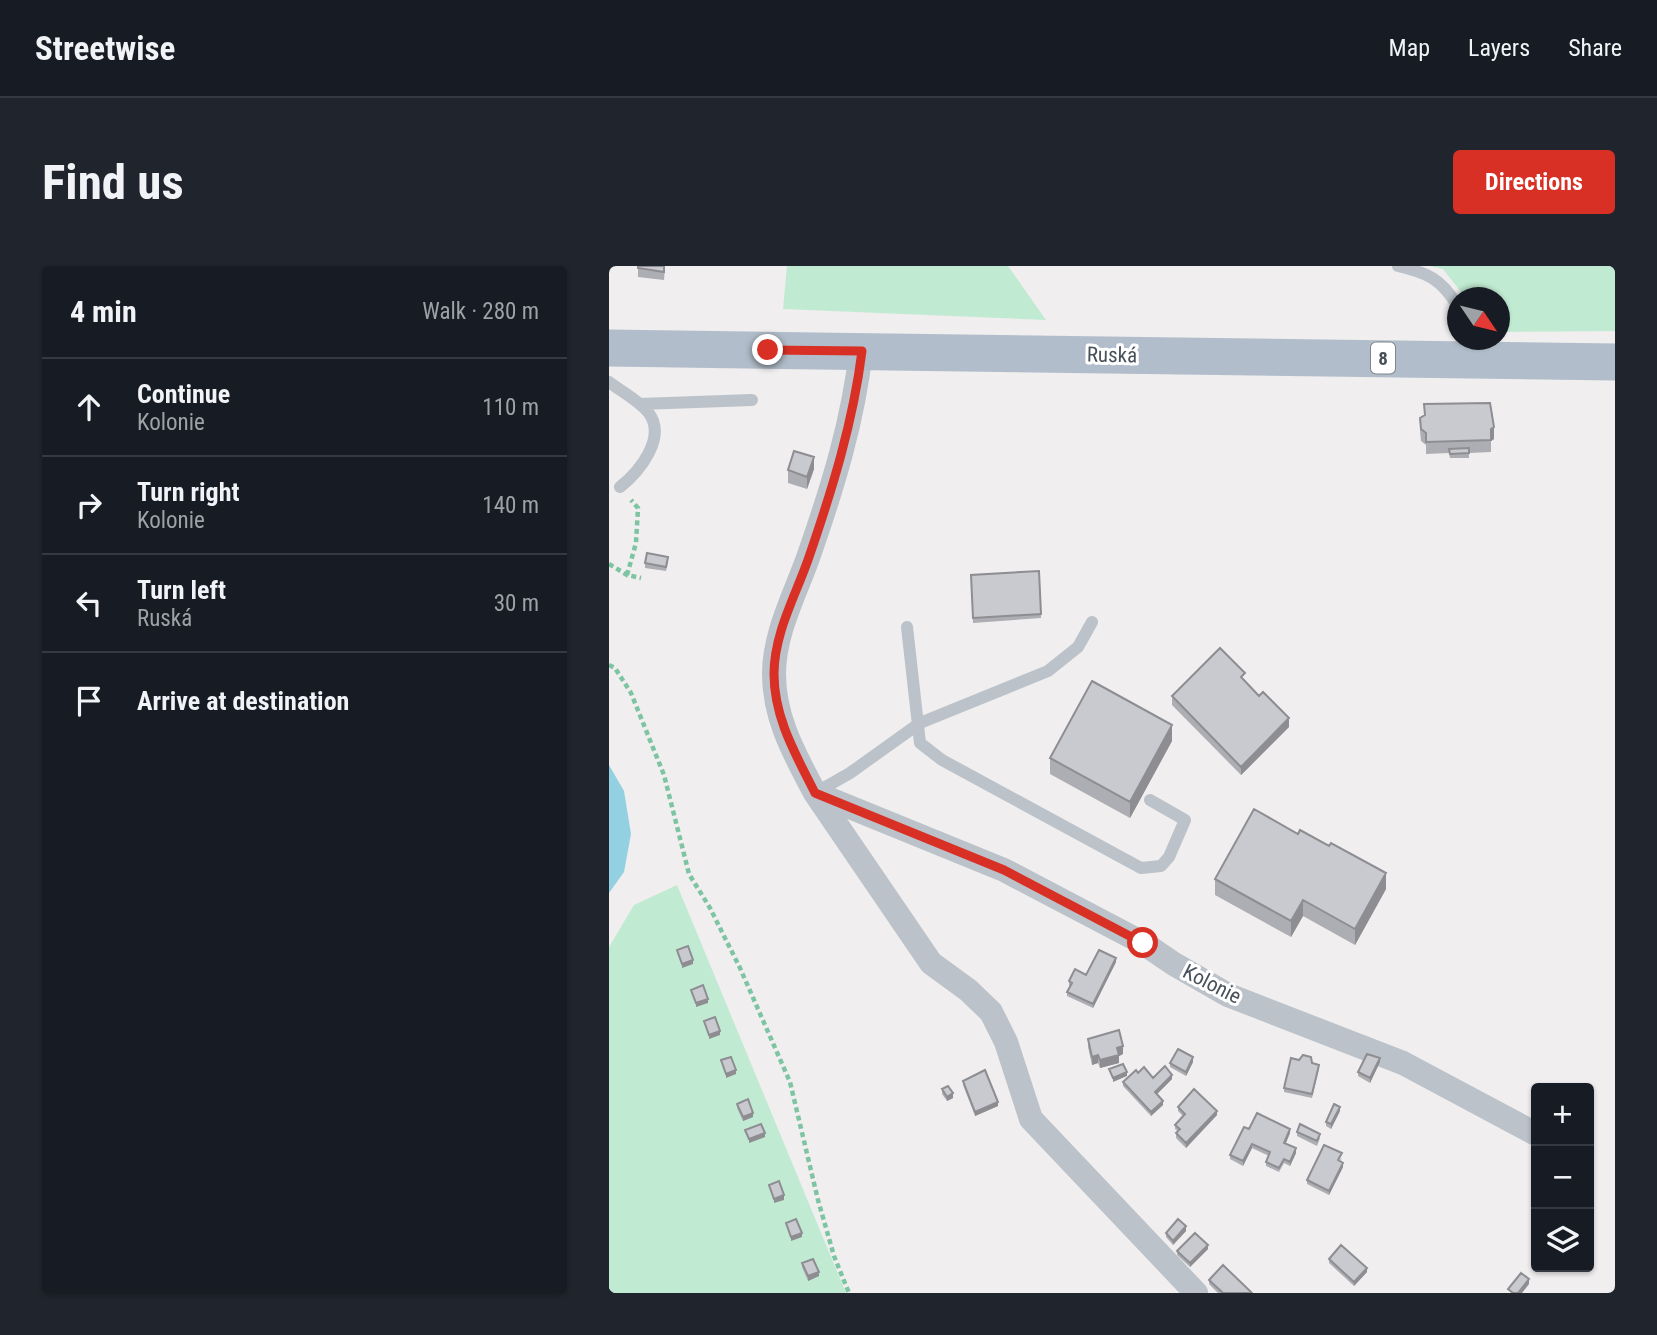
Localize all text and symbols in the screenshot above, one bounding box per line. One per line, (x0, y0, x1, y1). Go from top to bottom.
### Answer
text: Streetwise (35, 29, 175, 68)
text: Map (1389, 34, 1430, 62)
text: Layers (1468, 34, 1530, 62)
text: Share (1568, 34, 1622, 62)
button: Directions (1453, 150, 1615, 214)
text: Find us (42, 154, 184, 211)
north arrow (1447, 287, 1510, 350)
text: 4 min (70, 294, 137, 329)
text: Walk · 280 m (422, 298, 539, 325)
route end (752, 334, 783, 365)
road number: 8 (1371, 342, 1395, 374)
street label: Ruská (1087, 343, 1137, 367)
text: Continue (137, 379, 230, 409)
icon: ahead (70, 388, 108, 426)
text: 110 m (482, 394, 539, 421)
text: Kolonie (137, 409, 205, 436)
text: Turn right (137, 477, 239, 507)
icon: right (70, 486, 108, 524)
text: 140 m (482, 492, 539, 519)
text: Kolonie (137, 507, 205, 534)
text: Turn left (137, 575, 226, 605)
icon: left (70, 584, 108, 622)
text: 30 m (494, 590, 539, 617)
text: Ruská (137, 605, 192, 632)
icon: arrive (70, 682, 108, 720)
text: Arrive at destination (137, 686, 349, 716)
route start (1127, 927, 1158, 958)
street label: Kolonie (1179, 959, 1245, 1009)
map controls (1531, 1083, 1594, 1272)
button: + (1531, 1083, 1594, 1146)
button: − (1531, 1146, 1594, 1209)
button: layers (1531, 1209, 1594, 1272)

